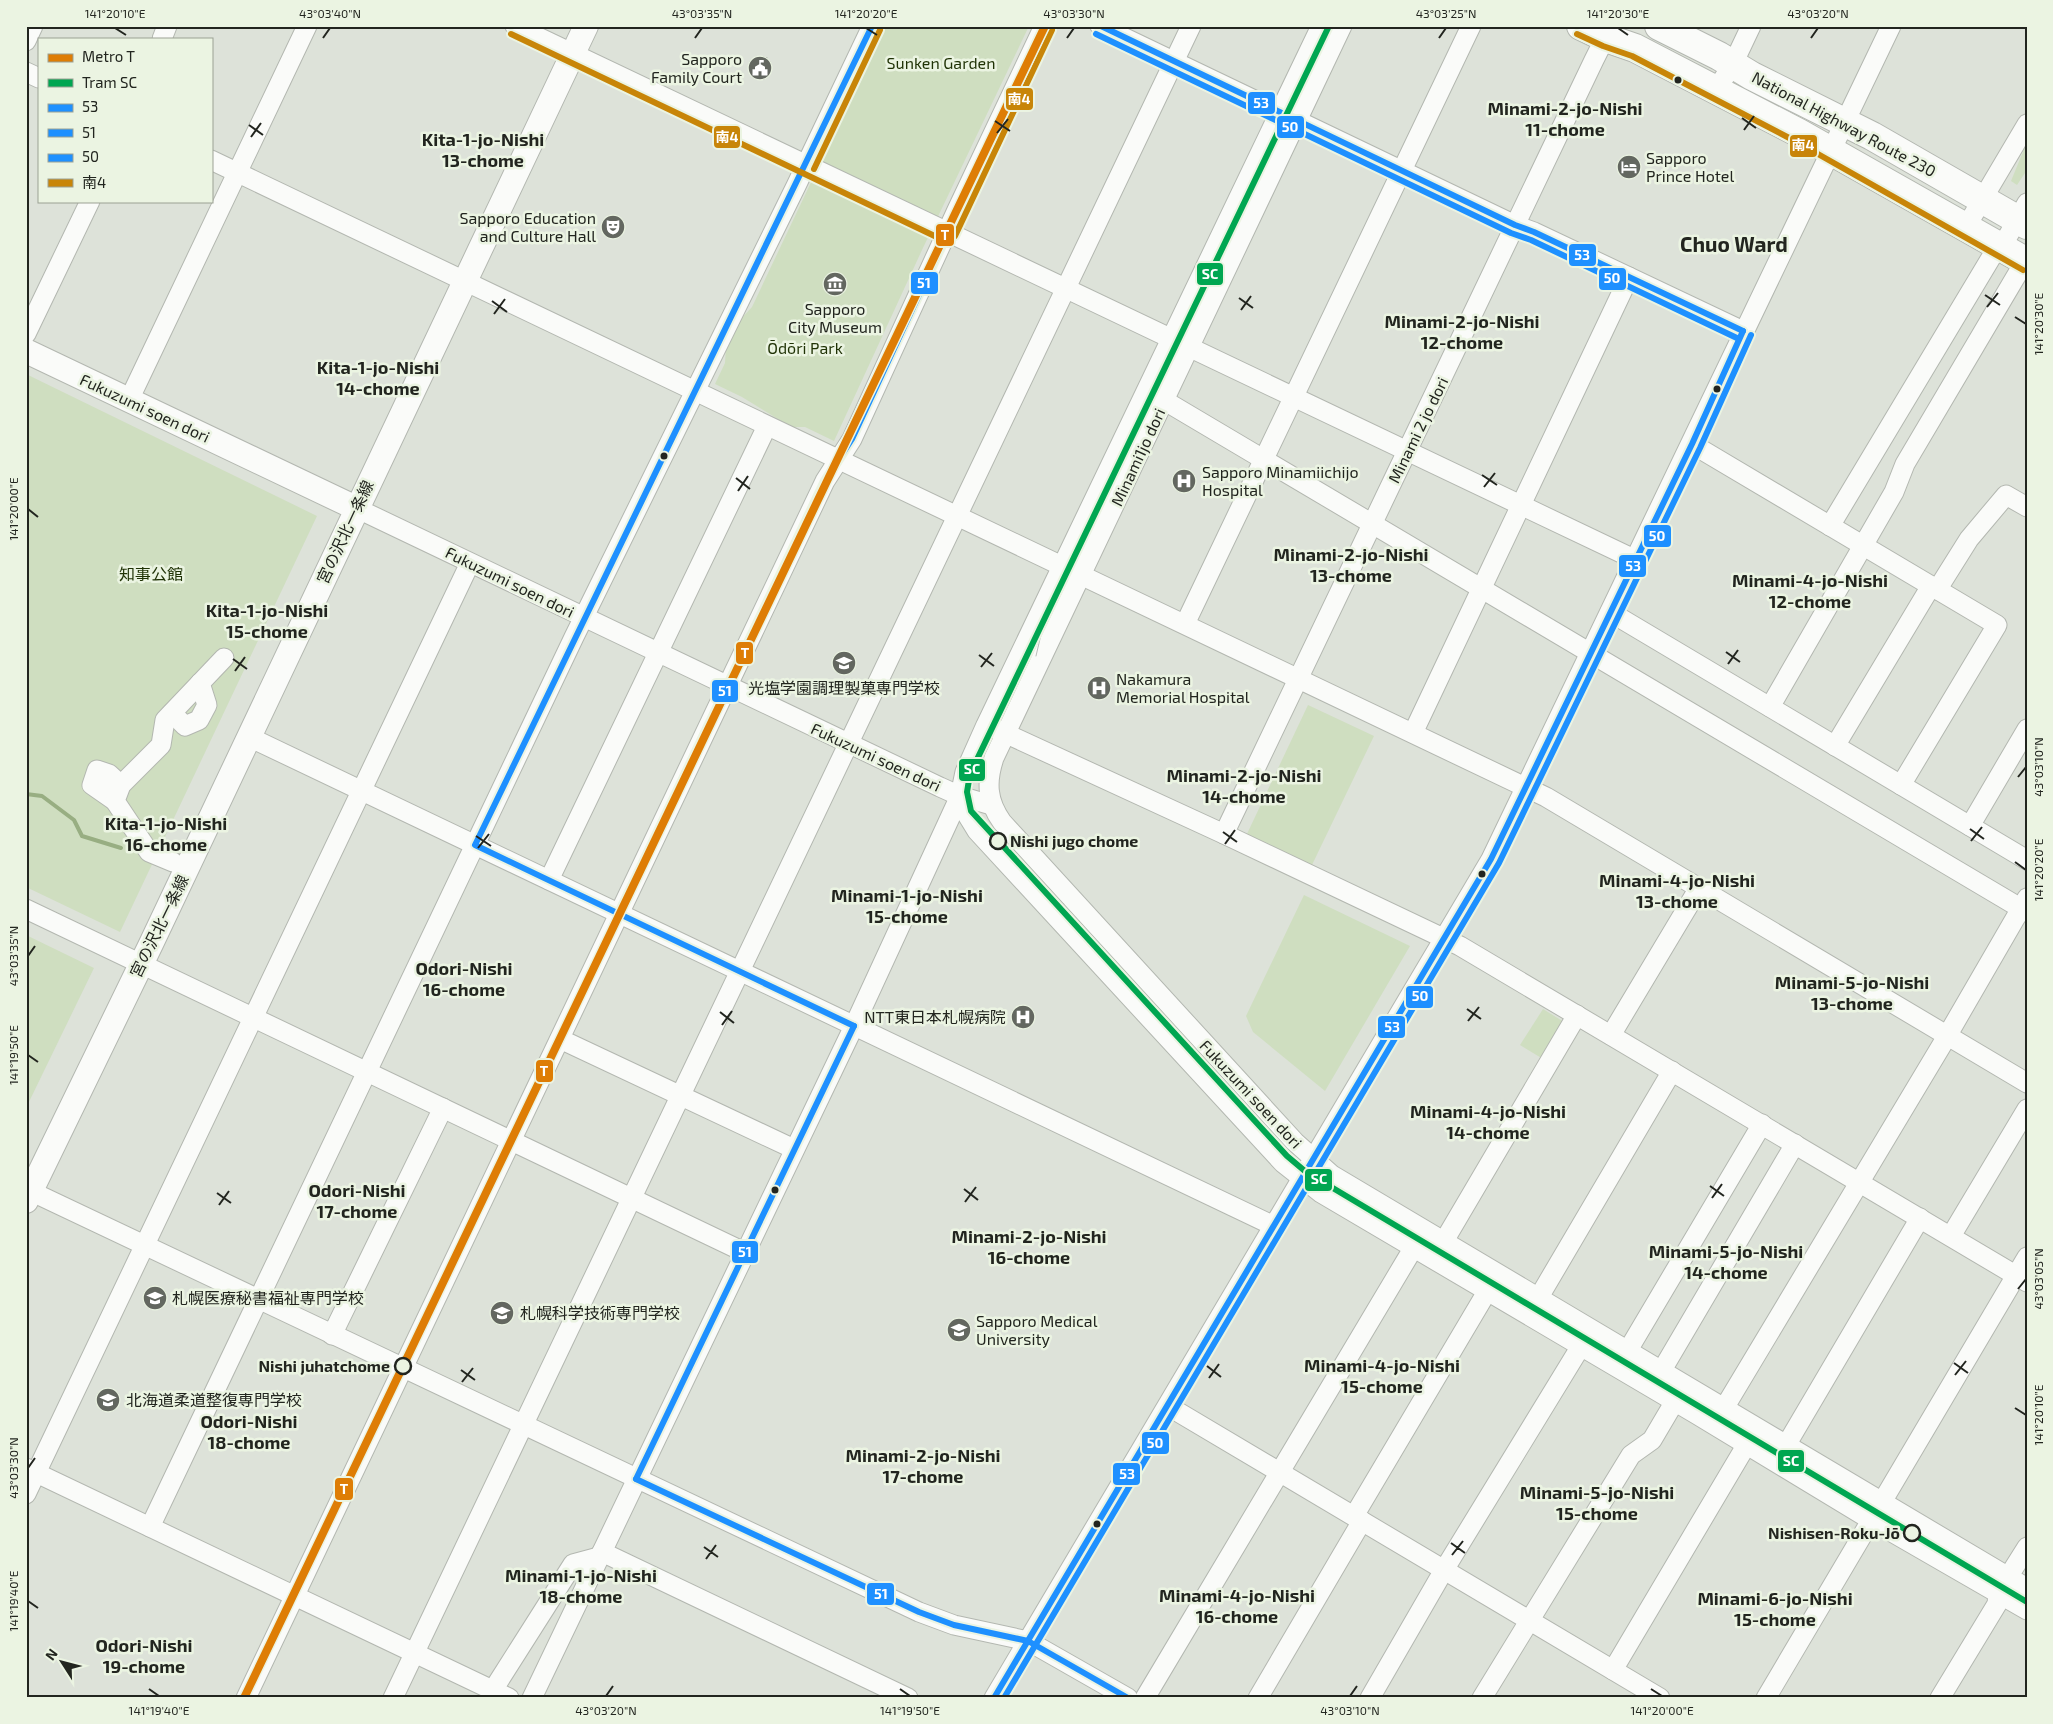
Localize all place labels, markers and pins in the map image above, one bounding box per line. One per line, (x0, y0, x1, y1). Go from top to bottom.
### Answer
place label: Sapporo Family Court (651, 49, 742, 86)
public building icon: Sapporo Family Court (747, 55, 773, 81)
unlabelled marker (1673, 75, 1683, 85)
place label: Sapporo Prince Hotel (1646, 148, 1734, 185)
hotel icon: Sapporo Prince Hotel (1616, 154, 1642, 180)
place label: Sapporo Education and Culture Hall (459, 208, 596, 245)
theatre icon: Sapporo Education and Culture Hall (600, 214, 626, 240)
museum icon: Sapporo City Museum (822, 271, 848, 297)
place label: Sapporo City Museum (788, 299, 882, 336)
unlabelled marker (1712, 384, 1722, 394)
unlabelled marker (659, 451, 669, 461)
place label: Sapporo Minamiichijo Hospital (1202, 462, 1358, 499)
hospital icon: Sapporo Minamiichijo Hospital (1171, 468, 1197, 494)
school or university icon: 光塩学園調理製菓専門学校 (831, 650, 857, 676)
place label: Nakamura Memorial Hospital (1116, 669, 1250, 706)
hospital icon: Nakamura Memorial Hospital (1086, 675, 1112, 701)
place label: 光塩学園調理製菓専門学校 (748, 678, 940, 697)
place label: Nishi jugo chome (1010, 831, 1138, 850)
marker: Nishi jugo chome (989, 832, 1007, 850)
unlabelled marker (1477, 869, 1487, 879)
hospital icon: NTT東日本札幌病院 (1010, 1004, 1036, 1030)
place label: NTT東日本札幌病院 (864, 1007, 1006, 1026)
unlabelled marker (770, 1185, 780, 1195)
school or university icon: 札幌医療秘書福祉専門学校 (142, 1285, 168, 1311)
place label: 札幌医療秘書福祉専門学校 (172, 1288, 364, 1307)
school or university icon: 札幌科学技術専門学校 (489, 1300, 515, 1326)
place label: 札幌科学技術専門学校 (520, 1303, 680, 1322)
place label: Sapporo Medical University (976, 1311, 1098, 1348)
school or university icon: Sapporo Medical University (946, 1317, 972, 1343)
place label: Nishi juhatchome (259, 1356, 390, 1375)
marker: Nishi juhatchome (394, 1357, 412, 1375)
school or university icon: 北海道柔道整復専門学校 (95, 1387, 121, 1413)
place label: 北海道柔道整復専門学校 (126, 1390, 302, 1409)
unlabelled marker (1092, 1519, 1102, 1529)
place label: Nishisen-Roku-Jō (1768, 1523, 1900, 1542)
marker: Nishisen-Roku-Jō (1903, 1524, 1921, 1542)

